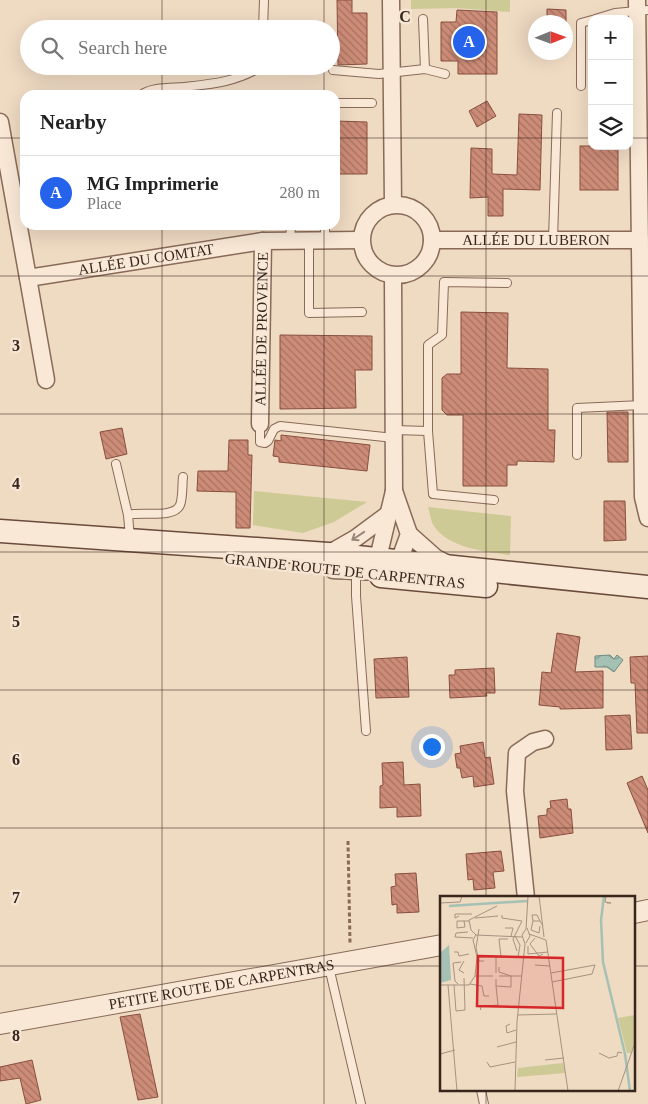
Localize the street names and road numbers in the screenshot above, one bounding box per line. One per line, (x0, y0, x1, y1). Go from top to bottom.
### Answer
street label: ALLÉE DU LUBERON (462, 232, 610, 248)
street label: ALLÉE DU COMTAT (77, 241, 215, 278)
street label: ALLÉE DE PROVENCE (252, 252, 271, 406)
street label: GRANDE ROUTE DE CARPENTRAS (224, 550, 466, 592)
street label: PETITE ROUTE DE CARPENTRAS (107, 956, 336, 1012)

